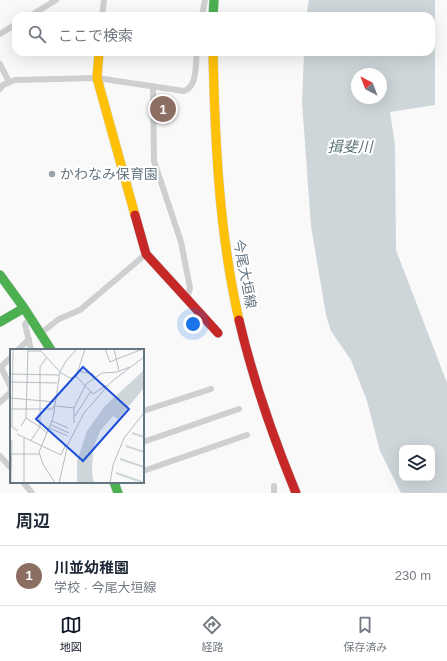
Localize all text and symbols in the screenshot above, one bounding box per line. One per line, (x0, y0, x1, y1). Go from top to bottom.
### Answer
search box (12, 12, 435, 56)
icon: search (26, 23, 48, 45)
text: ここで検索 (58, 27, 133, 44)
north arrow (351, 68, 387, 104)
pin: 1 (150, 94, 176, 124)
water label: 揖斐川 (327, 138, 374, 155)
place label: かわなみ保育園 (60, 166, 158, 182)
marker: かわなみ保育園 (47, 169, 57, 179)
street label: 今尾大垣線 (230, 238, 260, 310)
your location (183, 314, 203, 334)
inset map (10, 349, 144, 483)
map controls (399, 445, 435, 481)
button: layers (399, 445, 435, 481)
text: 周辺 (16, 512, 50, 531)
text: 川並幼稚園 (54, 559, 129, 576)
text: 1 (25, 568, 33, 583)
text: 230 m (395, 568, 431, 583)
text: 学校 · 今尾大垣線 (54, 580, 157, 595)
tab: 地図 (60, 614, 82, 654)
tab: 経路 (201, 614, 223, 654)
tab: 保存済み (343, 614, 387, 654)

